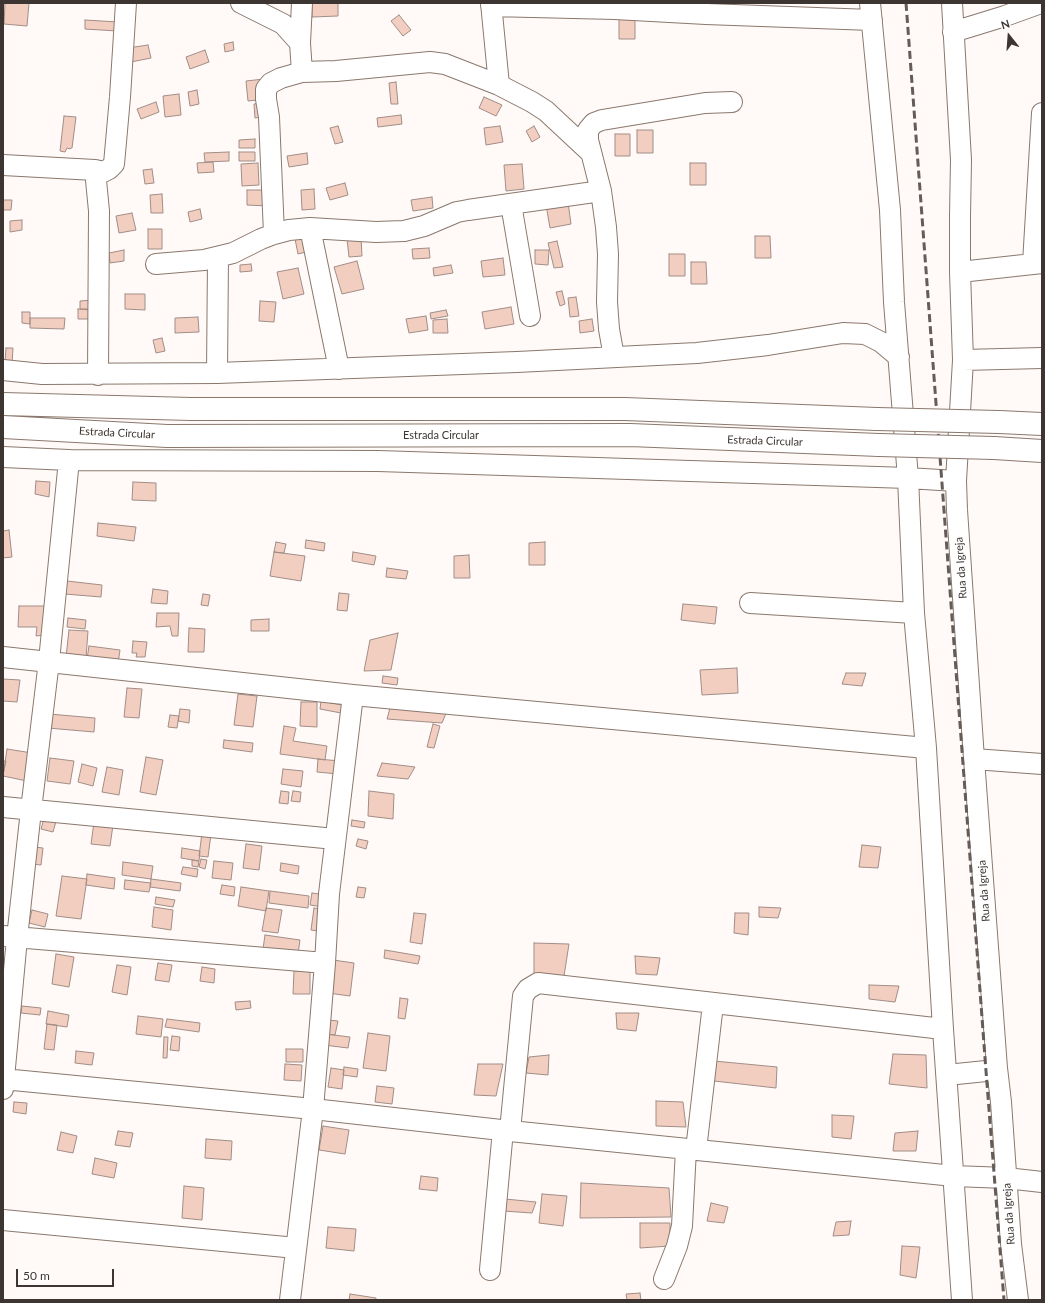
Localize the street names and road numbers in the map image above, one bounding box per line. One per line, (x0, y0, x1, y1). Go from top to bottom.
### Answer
street label: Estrada Circular (79, 424, 155, 442)
street label: Estrada Circular (403, 428, 479, 442)
street label: Estrada Circular (727, 433, 803, 449)
street label: Rua da Igreja (952, 537, 970, 599)
street label: Rua da Igreja (975, 860, 993, 922)
street label: Rua da Igreja (1000, 1183, 1018, 1245)

